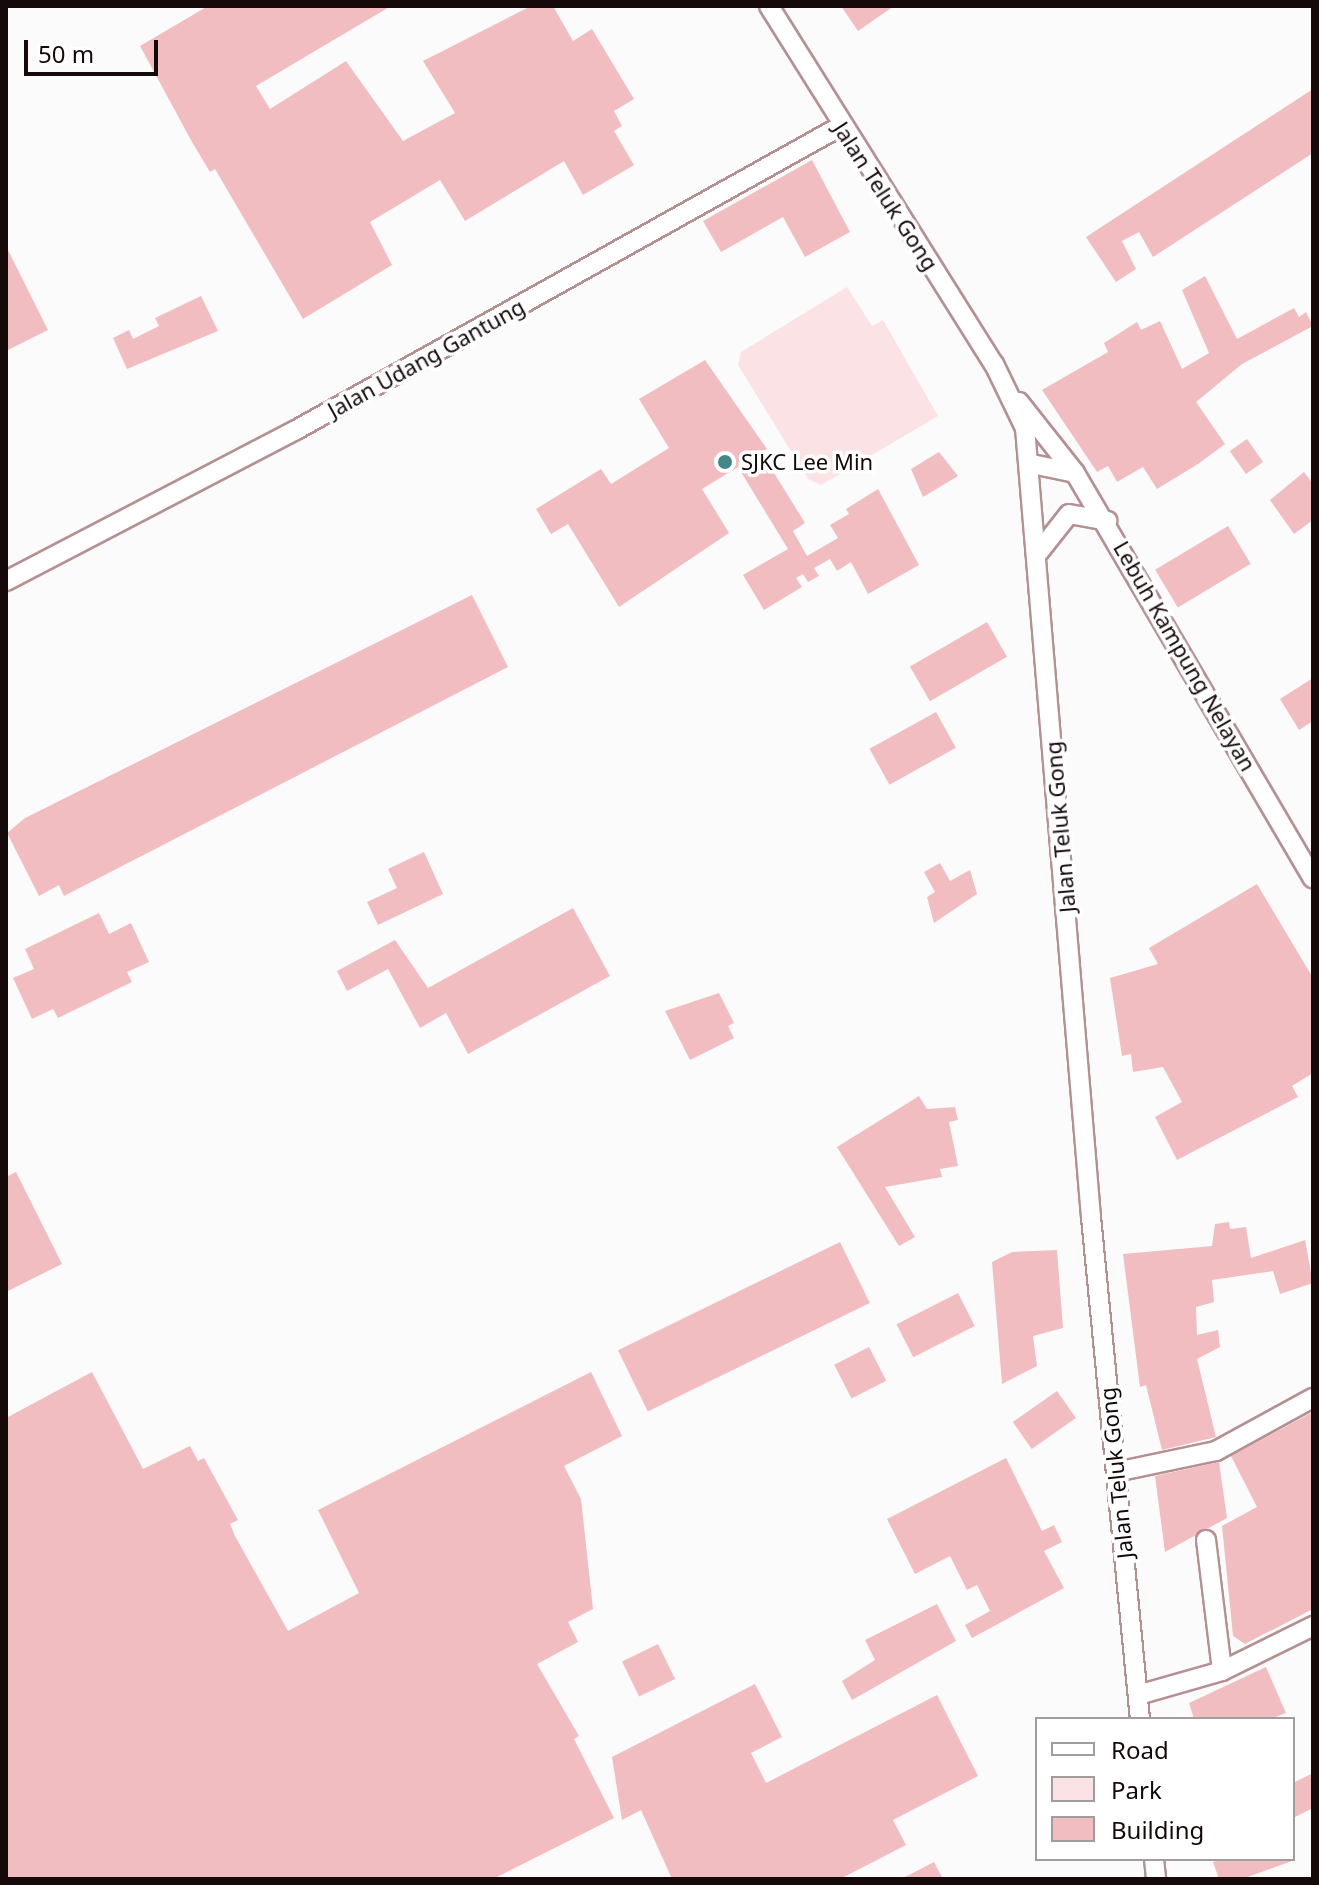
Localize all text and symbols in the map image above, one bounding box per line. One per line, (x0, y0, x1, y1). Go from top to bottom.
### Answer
scale bar (28, 24, 162, 74)
text: 50 m (38, 37, 94, 70)
street label: Jalan Teluk Gong (828, 117, 944, 275)
street label: Jalan Udang Gantung (323, 293, 529, 423)
place label: SJKC Lee Min (741, 449, 873, 475)
marker: SJKC Lee Min (716, 453, 734, 471)
street label: Lebuh Kampung Nelayan (1108, 536, 1262, 776)
street label: Jalan Teluk Gong (1039, 740, 1081, 914)
street label: Jalan Teluk Gong (1094, 1386, 1138, 1560)
legend (1035, 1717, 1295, 1861)
text: Road (1111, 1733, 1169, 1766)
text: Park (1111, 1773, 1162, 1806)
text: Building (1111, 1813, 1204, 1846)

